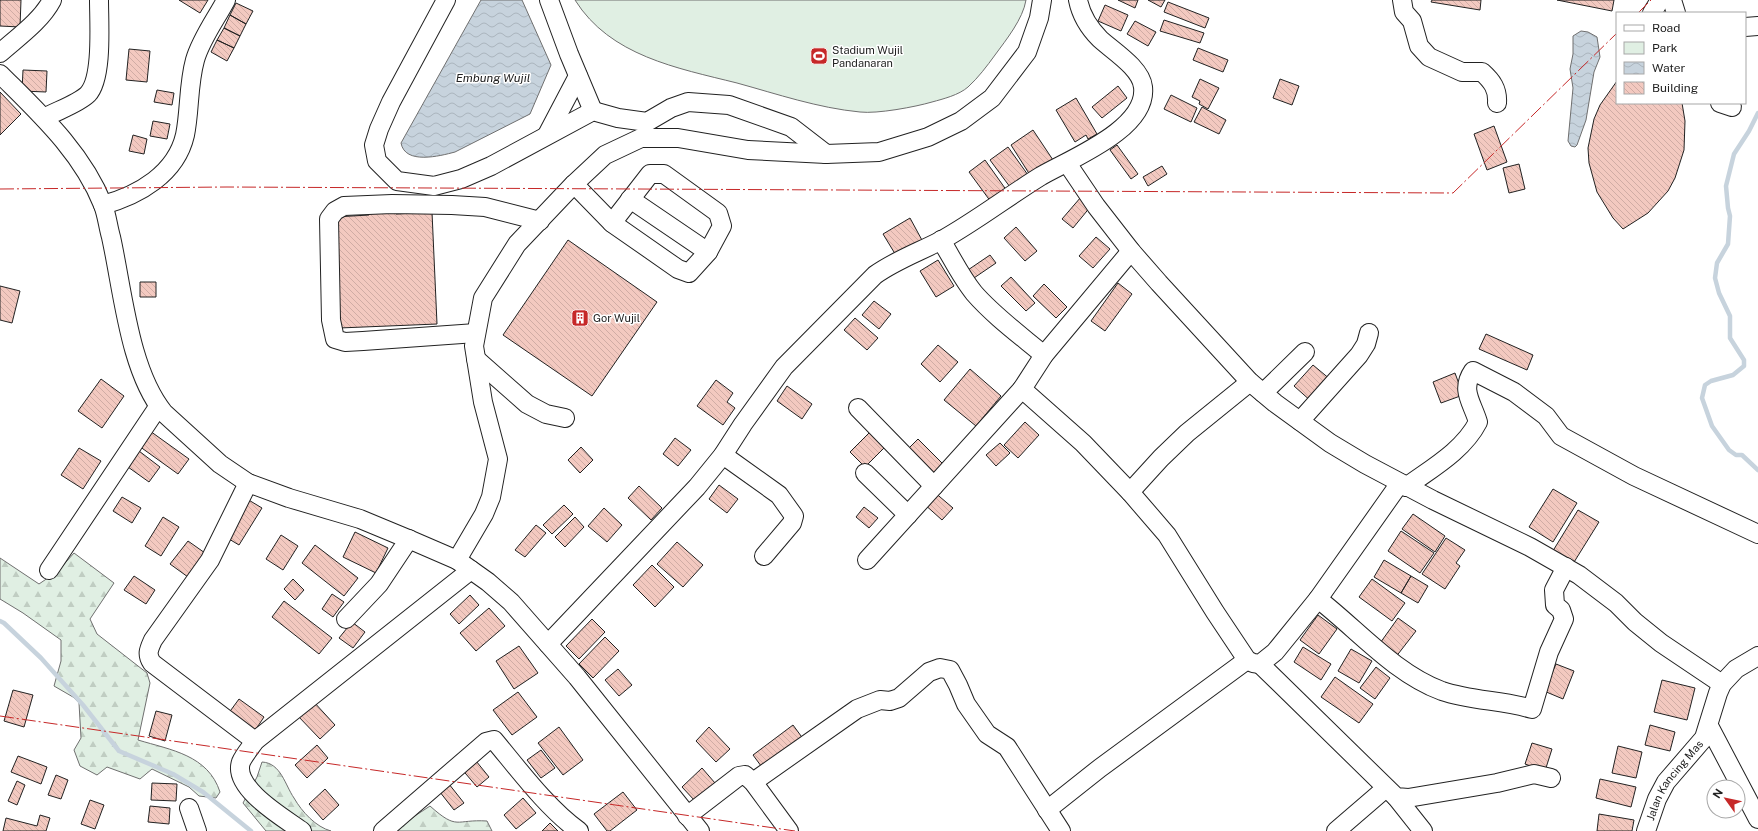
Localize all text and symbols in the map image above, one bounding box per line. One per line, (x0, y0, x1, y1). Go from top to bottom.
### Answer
legend (1616, 12, 1746, 104)
text: Road (1652, 21, 1680, 35)
text: Park (1652, 41, 1678, 55)
place label: Stadium Wujil Pandanaran (832, 44, 903, 69)
sports icon: Stadium Wujil Pandanaran (809, 46, 829, 66)
text: Water (1652, 61, 1686, 75)
water label: Embung Wujil (456, 71, 530, 85)
text: Building (1652, 81, 1698, 95)
building icon: Gor Wujil (570, 308, 590, 328)
place label: Gor Wujil (593, 312, 640, 324)
street label: Jalan Kancing Mas (1644, 737, 1706, 822)
north arrow (1706, 779, 1746, 819)
text: N (1710, 787, 1725, 800)

